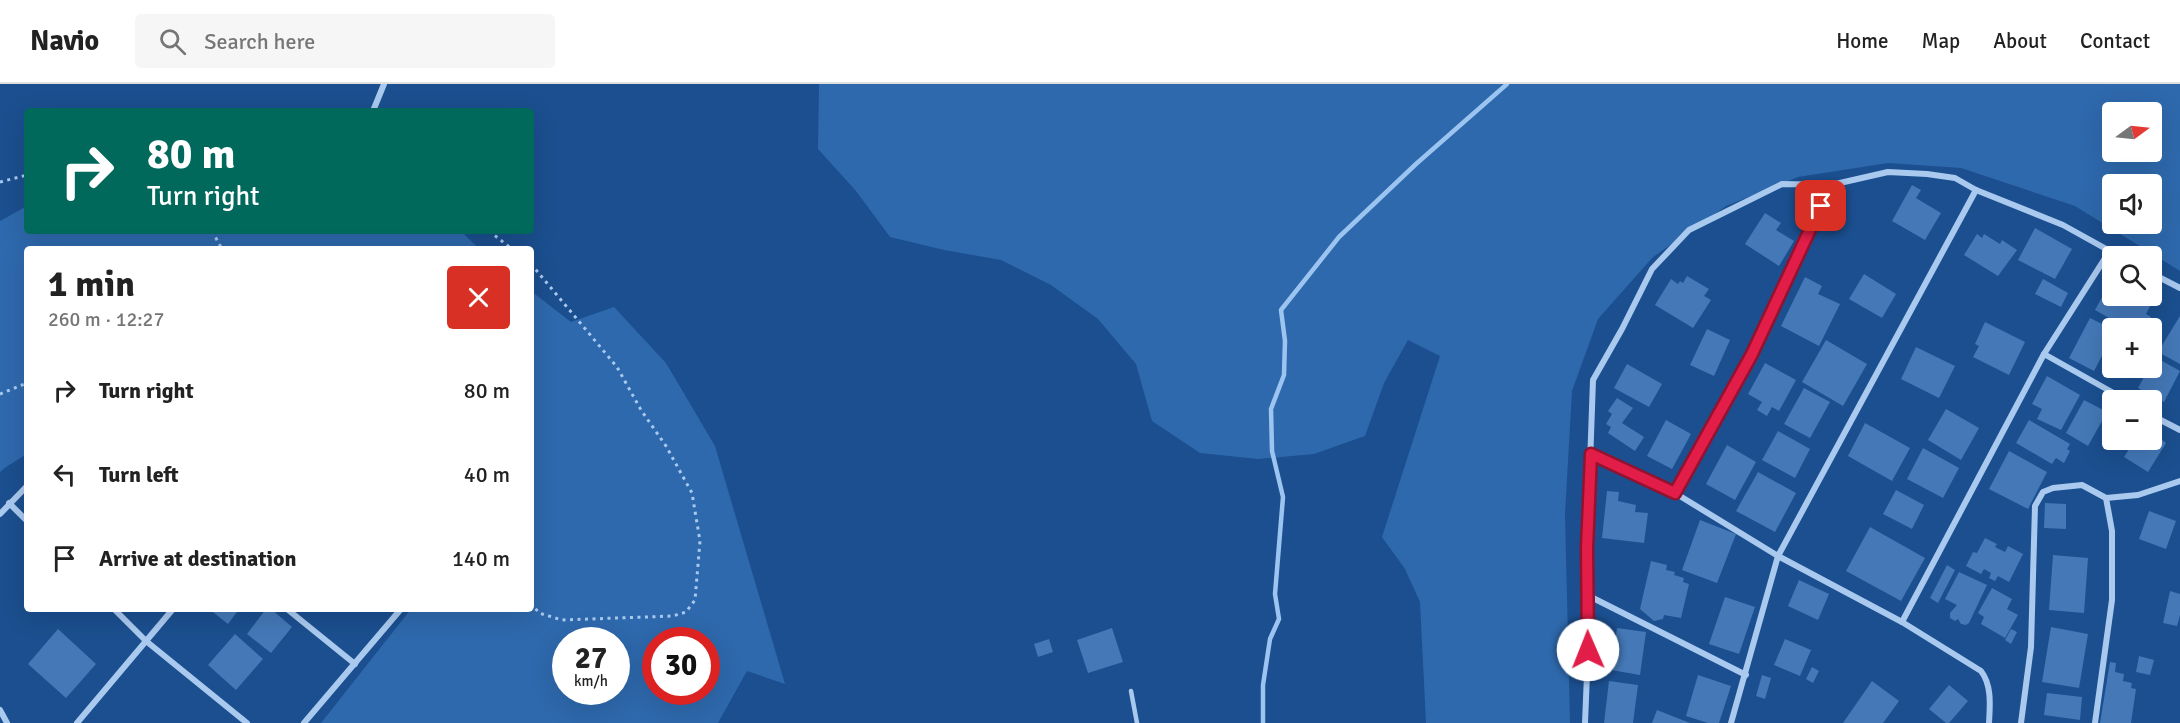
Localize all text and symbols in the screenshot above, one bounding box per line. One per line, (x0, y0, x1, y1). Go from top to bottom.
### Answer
search box (135, 14, 555, 68)
text: Navio (30, 24, 99, 58)
icon: search (156, 25, 189, 58)
text: Search here (204, 28, 315, 55)
text: Home (1836, 28, 1889, 54)
text: Map (1922, 28, 1960, 54)
text: About (1993, 28, 2047, 54)
text: Contact (2080, 28, 2150, 54)
north arrow (2102, 102, 2162, 162)
map controls (2102, 102, 2162, 450)
text: 80 m (147, 129, 236, 180)
icon: right (48, 132, 126, 210)
button: sound (2102, 174, 2162, 234)
text: Turn right (147, 180, 260, 213)
pin (1795, 180, 1846, 231)
icon: arrive (1804, 189, 1837, 222)
button: search (2102, 246, 2162, 306)
text: 1 min (48, 262, 135, 307)
button: close (447, 266, 510, 329)
text: 260 m · 12:27 (48, 307, 164, 332)
button: + (2102, 318, 2162, 378)
icon: right (48, 374, 81, 407)
text: Turn right (99, 377, 194, 404)
text: 80 m (464, 377, 510, 404)
button: − (2102, 390, 2162, 450)
icon: left (48, 458, 81, 491)
text: Turn left (99, 461, 179, 488)
text: 40 m (464, 461, 510, 488)
icon: arrive (48, 542, 81, 575)
text: Arrive at destination (99, 545, 296, 572)
text: 140 m (452, 545, 510, 572)
position arrow (1556, 618, 1620, 682)
speed limit sign: 30 (642, 627, 720, 705)
text: 27 (575, 640, 607, 677)
text: km/h (574, 672, 608, 690)

